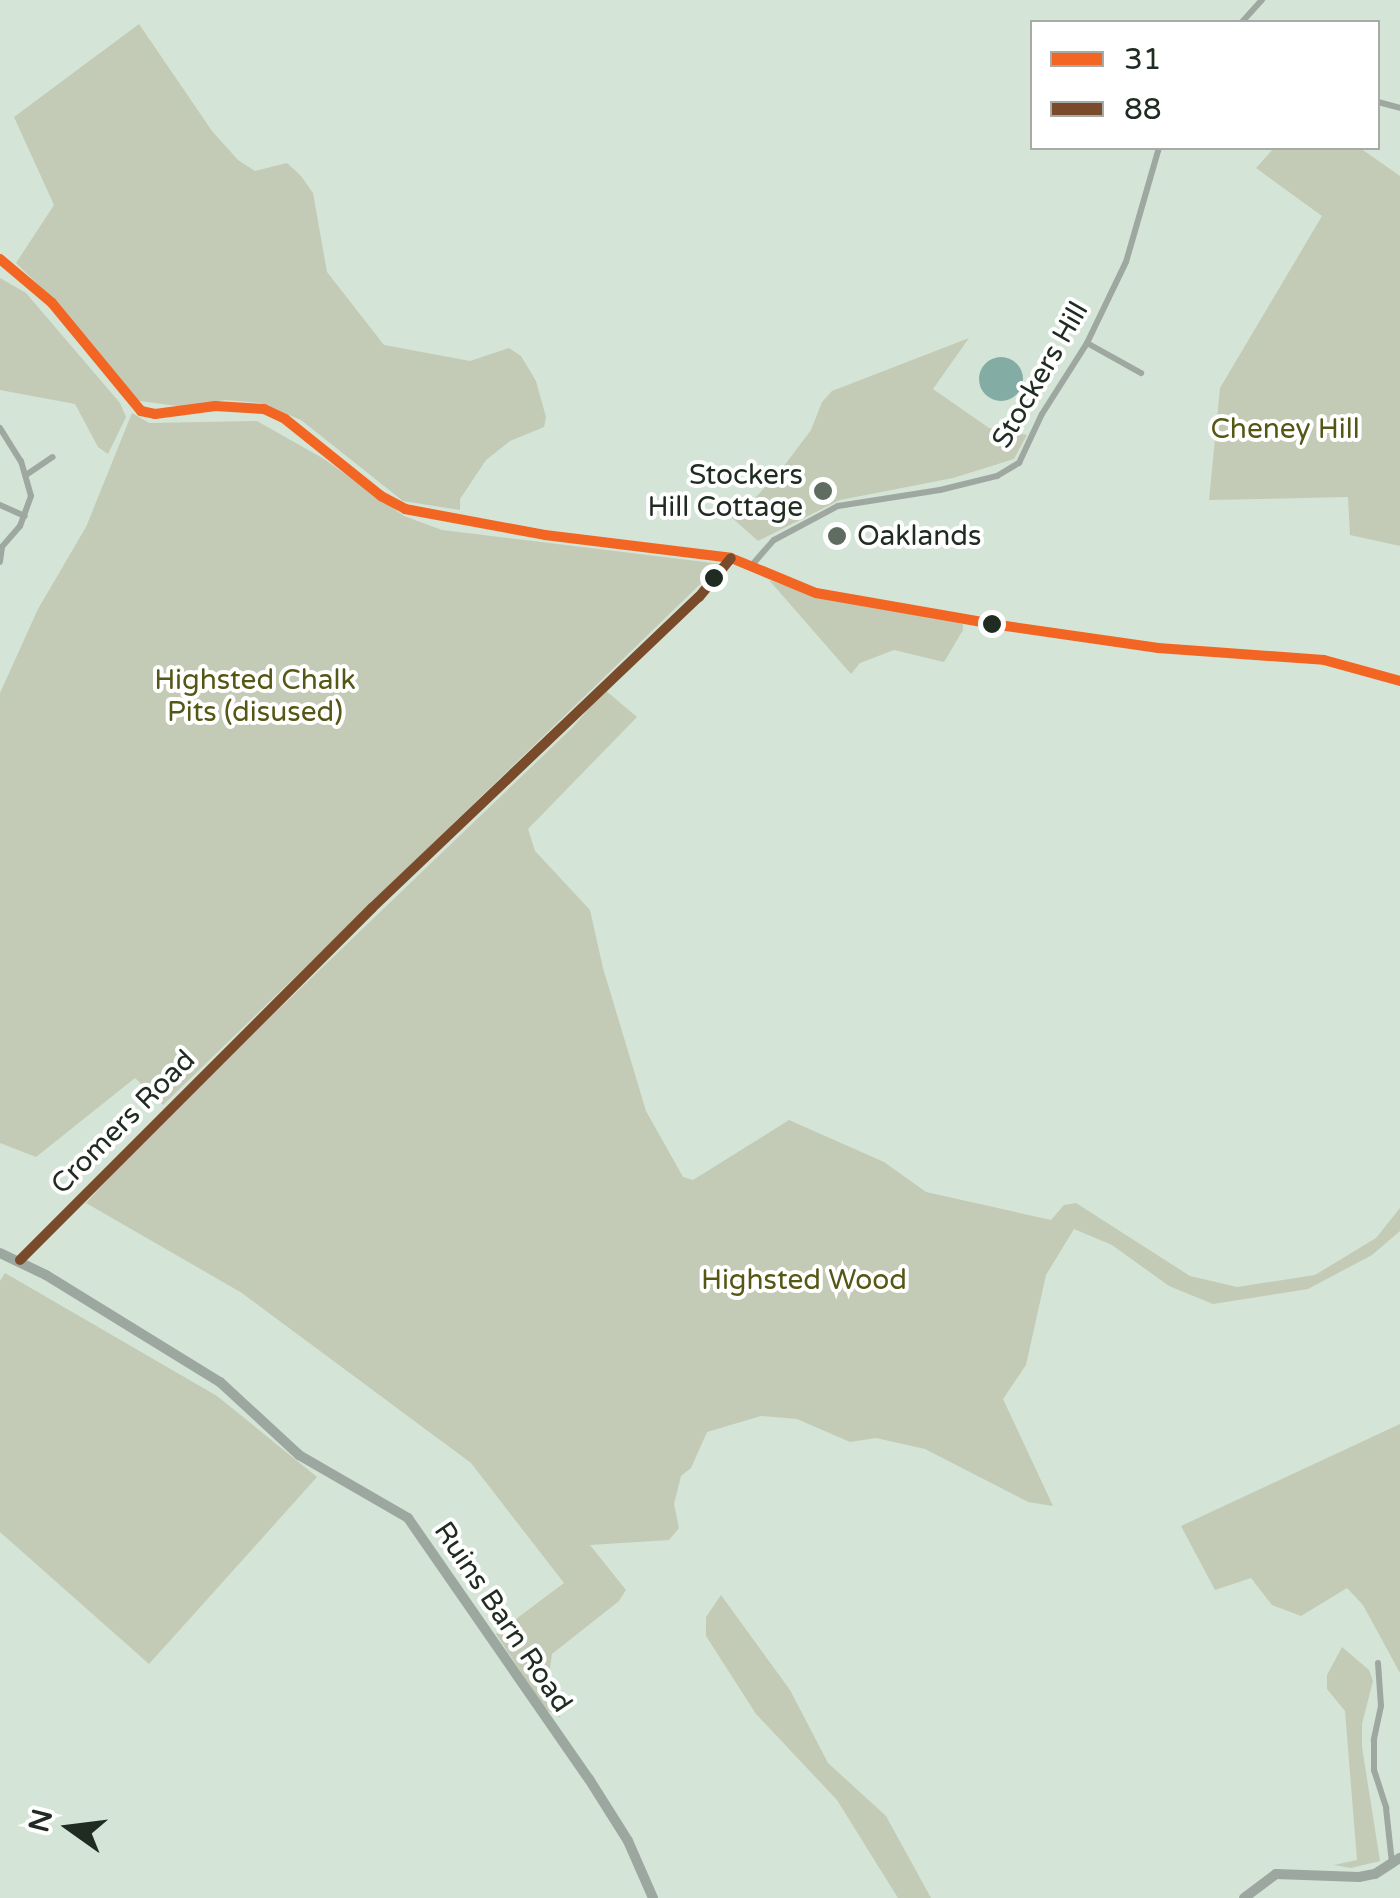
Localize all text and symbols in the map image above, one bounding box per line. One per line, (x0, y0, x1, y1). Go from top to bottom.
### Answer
legend (1030, 20, 1380, 150)
text: 31 (1124, 41, 1162, 78)
text: 88 (1124, 91, 1162, 128)
street label: Stockers Hill (985, 296, 1095, 454)
park label: Cheney Hill (1210, 412, 1360, 446)
place label: Stockers Hill Cottage (647, 458, 803, 524)
marker: Stockers Hill Cottage (812, 480, 834, 502)
place label: Oaklands (857, 519, 981, 553)
marker: Oaklands (826, 525, 848, 547)
unlabelled marker (704, 568, 724, 588)
unlabelled marker (982, 614, 1002, 634)
park label: Highsted Chalk Pits (disused) (154, 663, 356, 729)
street label: Cromers Road (44, 1043, 202, 1201)
park label: Highsted Wood (701, 1263, 907, 1297)
street label: Ruins Barn Road (427, 1515, 579, 1719)
north arrow (20, 1778, 120, 1878)
text: N (22, 1806, 60, 1836)

